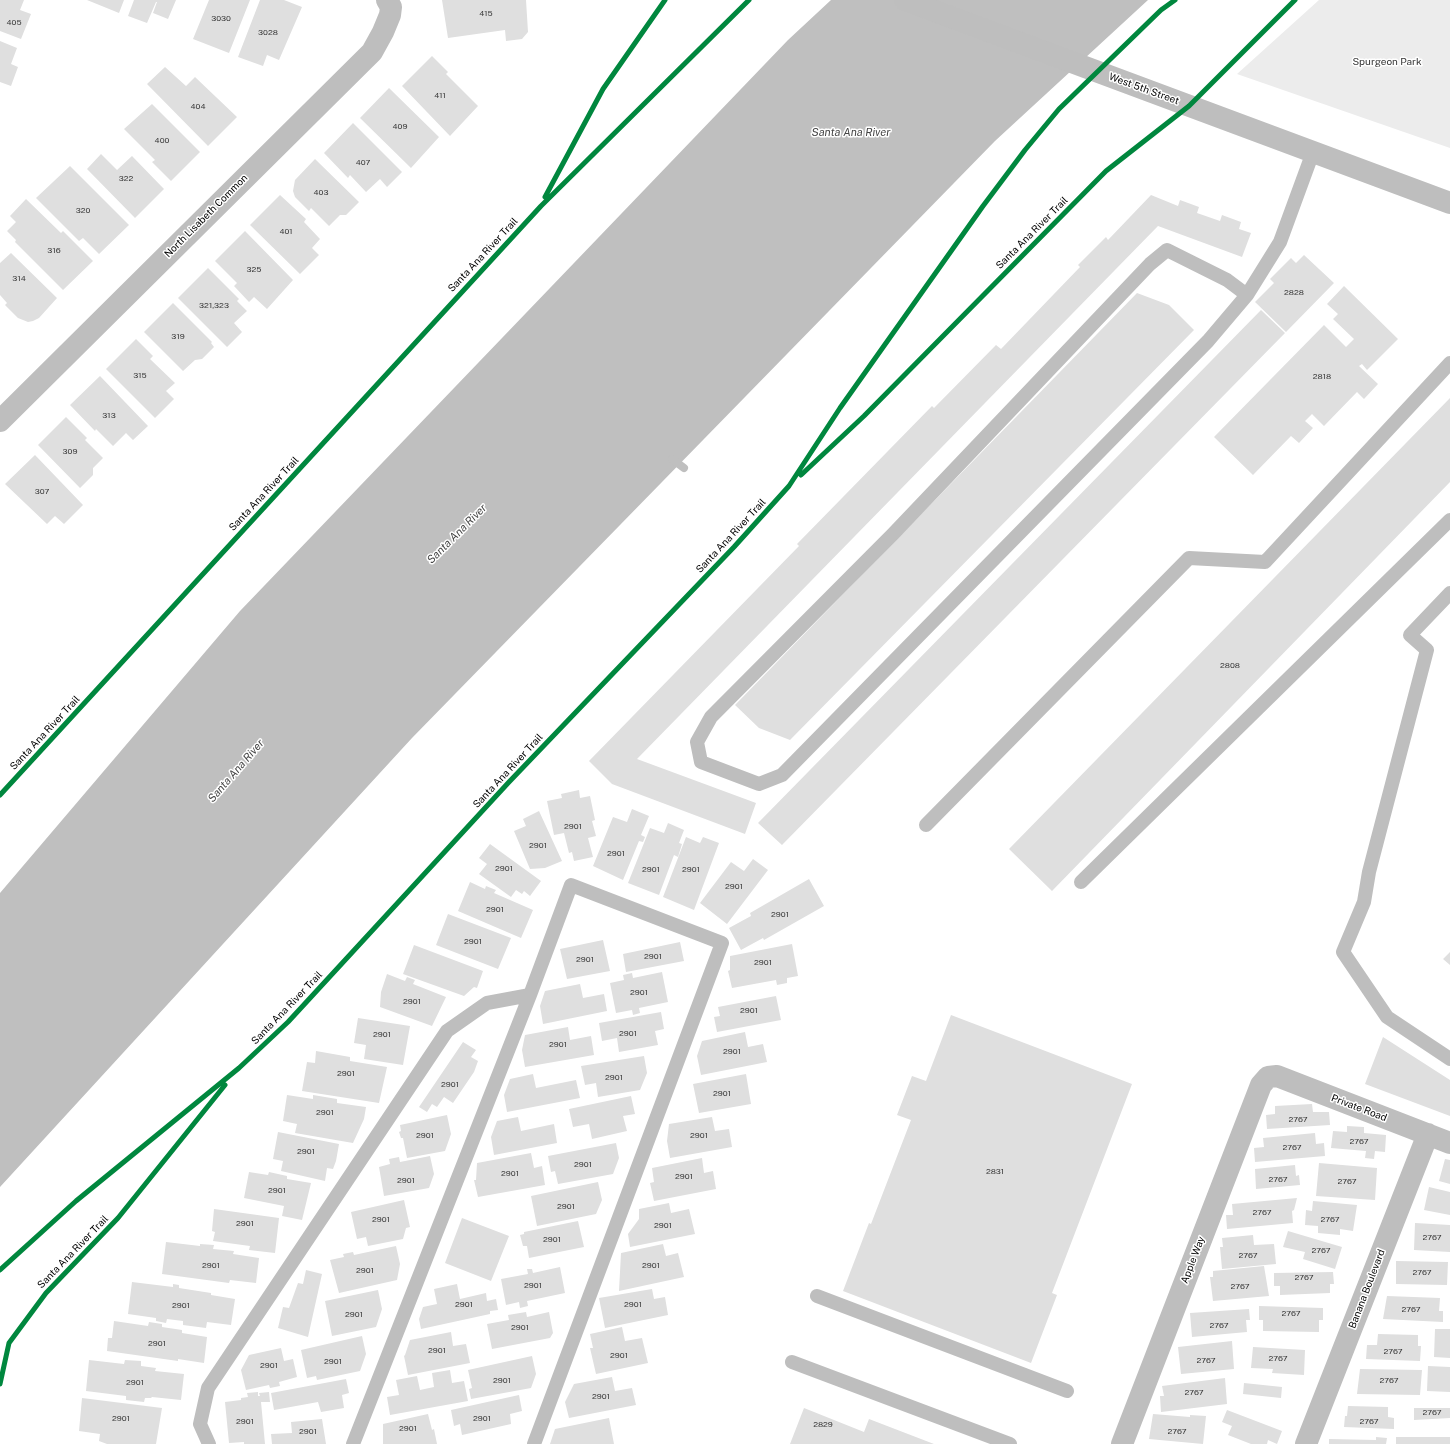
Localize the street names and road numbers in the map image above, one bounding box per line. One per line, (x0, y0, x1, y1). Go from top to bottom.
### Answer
street label: West 5th Street (1107, 71, 1181, 107)
street label: North Lisabeth Common (162, 172, 250, 260)
street label: Santa Ana River Trail (993, 194, 1071, 272)
street label: Santa Ana River Trail (446, 215, 520, 295)
street label: Santa Ana River Trail (227, 454, 301, 534)
street label: Santa Ana River Trail (694, 496, 768, 576)
street label: Santa Ana River Trail (8, 693, 82, 773)
street label: Santa Ana River Trail (471, 731, 545, 811)
street label: Santa Ana River Trail (249, 969, 325, 1047)
street label: Private Road (1330, 1092, 1388, 1124)
street label: Santa Ana River Trail (35, 1213, 111, 1291)
street label: Apple Way (1178, 1235, 1208, 1285)
street label: Banana Boulevard (1346, 1248, 1388, 1330)

